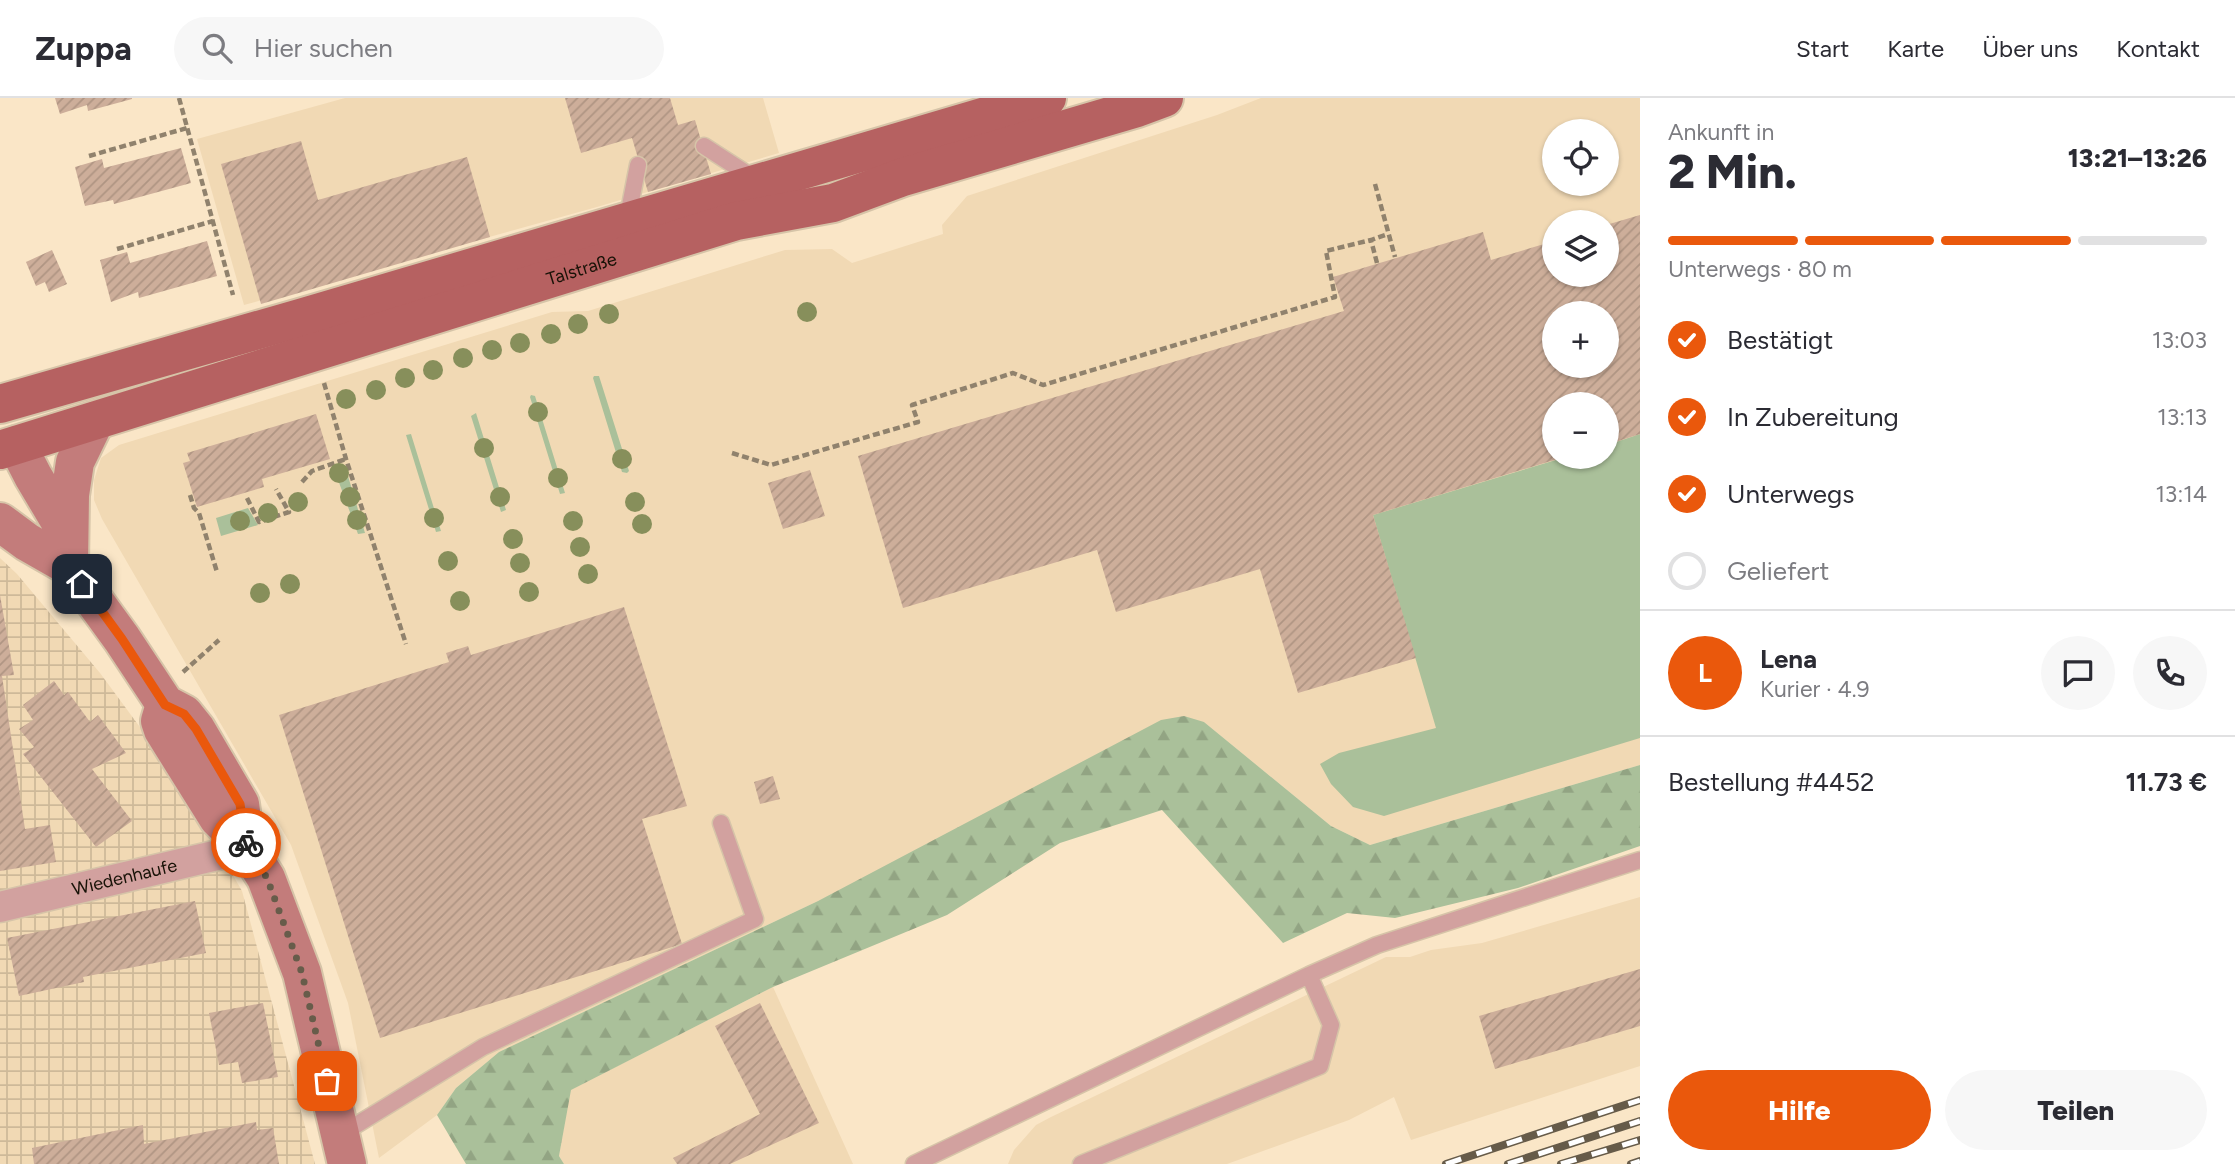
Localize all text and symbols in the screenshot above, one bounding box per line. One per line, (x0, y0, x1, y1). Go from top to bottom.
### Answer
search box (174, 17, 664, 80)
text: Zuppa (35, 29, 132, 68)
icon: search (198, 29, 236, 67)
text: Hier suchen (254, 32, 393, 64)
text: Start (1796, 34, 1849, 63)
text: Karte (1887, 34, 1944, 63)
text: Über uns (1982, 34, 2078, 63)
text: Kontakt (2116, 34, 2200, 63)
text: Ankunft in (1668, 118, 1774, 146)
map controls (1542, 119, 1619, 469)
button: locate (1542, 119, 1619, 196)
text: 13:21–13:26 (2068, 142, 2207, 174)
text: 2 Min. (1668, 144, 1797, 200)
button: layers (1542, 210, 1619, 287)
street label: Talstraße (544, 248, 620, 290)
text: Unterwegs · 80 m (1668, 255, 1852, 283)
button: + (1542, 301, 1619, 378)
icon: check (1668, 321, 1706, 359)
text: Bestätigt (1727, 324, 1833, 356)
text: 13:03 (2152, 326, 2207, 354)
button: − (1542, 392, 1619, 469)
icon: check (1668, 398, 1706, 436)
text: In Zubereitung (1727, 401, 1899, 433)
text: 13:13 (2157, 403, 2207, 431)
icon: check (1668, 475, 1706, 513)
text: Unterwegs (1727, 478, 1854, 510)
text: 13:14 (2155, 480, 2207, 508)
pin (52, 554, 112, 614)
text: Geliefert (1727, 555, 1829, 587)
icon: home (63, 565, 101, 603)
button: chat (2041, 636, 2115, 710)
button: phone (2133, 636, 2207, 710)
text: Lena (1760, 643, 1817, 675)
text: L (1698, 657, 1712, 689)
text: Kurier · 4.9 (1760, 675, 1870, 703)
text: Bestellung #4452 (1668, 766, 1874, 798)
text: 11.73 € (2125, 766, 2207, 798)
courier (211, 808, 281, 878)
icon: bike (227, 824, 265, 862)
street label: Wiedenhaufe (70, 854, 179, 900)
pin (297, 1051, 357, 1111)
icon: bag (308, 1062, 346, 1100)
button: Hilfe (1668, 1070, 1931, 1150)
button: Teilen (1945, 1070, 2207, 1150)

